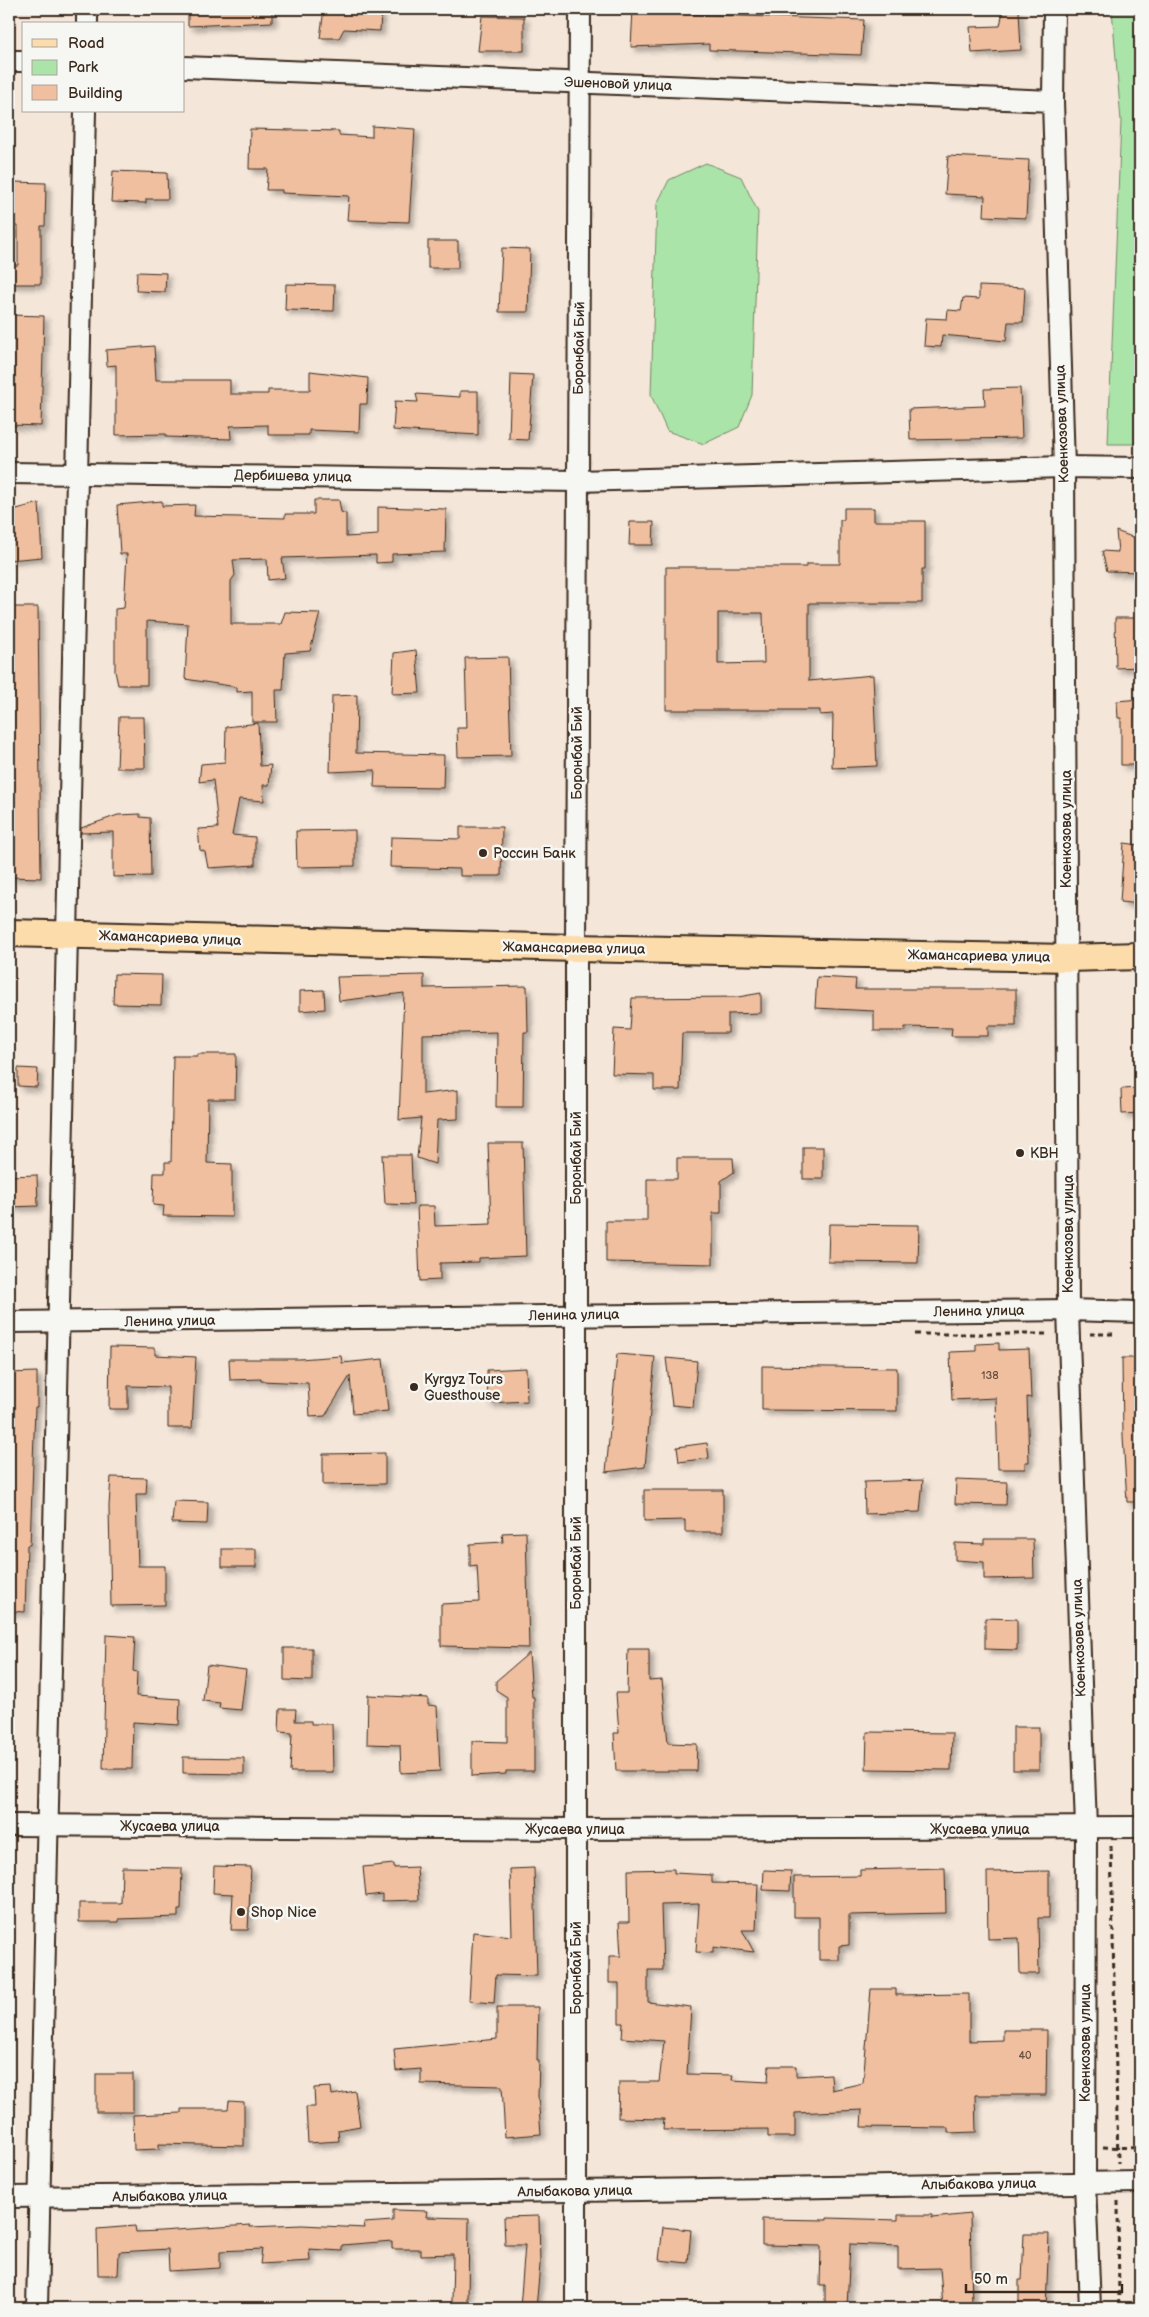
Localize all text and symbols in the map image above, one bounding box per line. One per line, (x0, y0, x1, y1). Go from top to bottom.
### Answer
legend (22, 22, 185, 112)
text: Road (68, 34, 104, 53)
text: Park (68, 58, 99, 77)
street label: Эшеновой улица (564, 74, 673, 94)
text: Building (68, 84, 123, 103)
street label: Боронбай Бий (570, 301, 588, 395)
street label: Коенкозова улица (1051, 364, 1073, 484)
street label: Дербишева улица (234, 466, 353, 486)
street label: Боронбай Бий (569, 706, 586, 800)
street label: Коенкозова улица (1058, 769, 1075, 888)
place label: Россин Банк (493, 845, 576, 862)
marker: Россин Банк (477, 847, 489, 859)
street label: Жамансариева улица (98, 927, 242, 949)
street label: Жамансариева улица (502, 938, 646, 958)
street label: Жамансариева улица (907, 946, 1051, 966)
street label: Боронбай Бий (568, 1111, 585, 1205)
place label: KBH (1030, 1145, 1059, 1162)
marker: KBH (1014, 1147, 1026, 1159)
street label: Коенкозова улица (1060, 1174, 1077, 1293)
street label: Ленина улица (932, 1302, 1025, 1320)
street label: Ленина улица (527, 1306, 620, 1324)
street label: Ленина улица (123, 1312, 216, 1330)
house number: 138 (981, 1369, 999, 1382)
place label: Kyrgyz Tours Guesthouse (424, 1371, 503, 1404)
marker: Kyrgyz Tours Guesthouse (408, 1381, 420, 1393)
street label: Боронбай Бий (568, 1516, 585, 1610)
street label: Коенкозова улица (1068, 1578, 1090, 1698)
street label: Жусаева улица (120, 1818, 221, 1835)
street label: Жусаева улица (525, 1821, 626, 1838)
street label: Жусаева улица (930, 1821, 1031, 1838)
place label: Shop Nice (251, 1904, 317, 1921)
marker: Shop Nice (235, 1906, 247, 1918)
street label: Боронбай Бий (568, 1921, 585, 2015)
street label: Коенкозова улица (1077, 1983, 1094, 2102)
house number: 40 (1018, 2049, 1032, 2062)
street label: Алыбакова улица (920, 2174, 1037, 2194)
street label: Алыбакова улица (516, 2181, 633, 2201)
street label: Алыбакова улица (111, 2186, 228, 2206)
scale bar (966, 2262, 1123, 2294)
text: 50 m (974, 2270, 1008, 2289)

